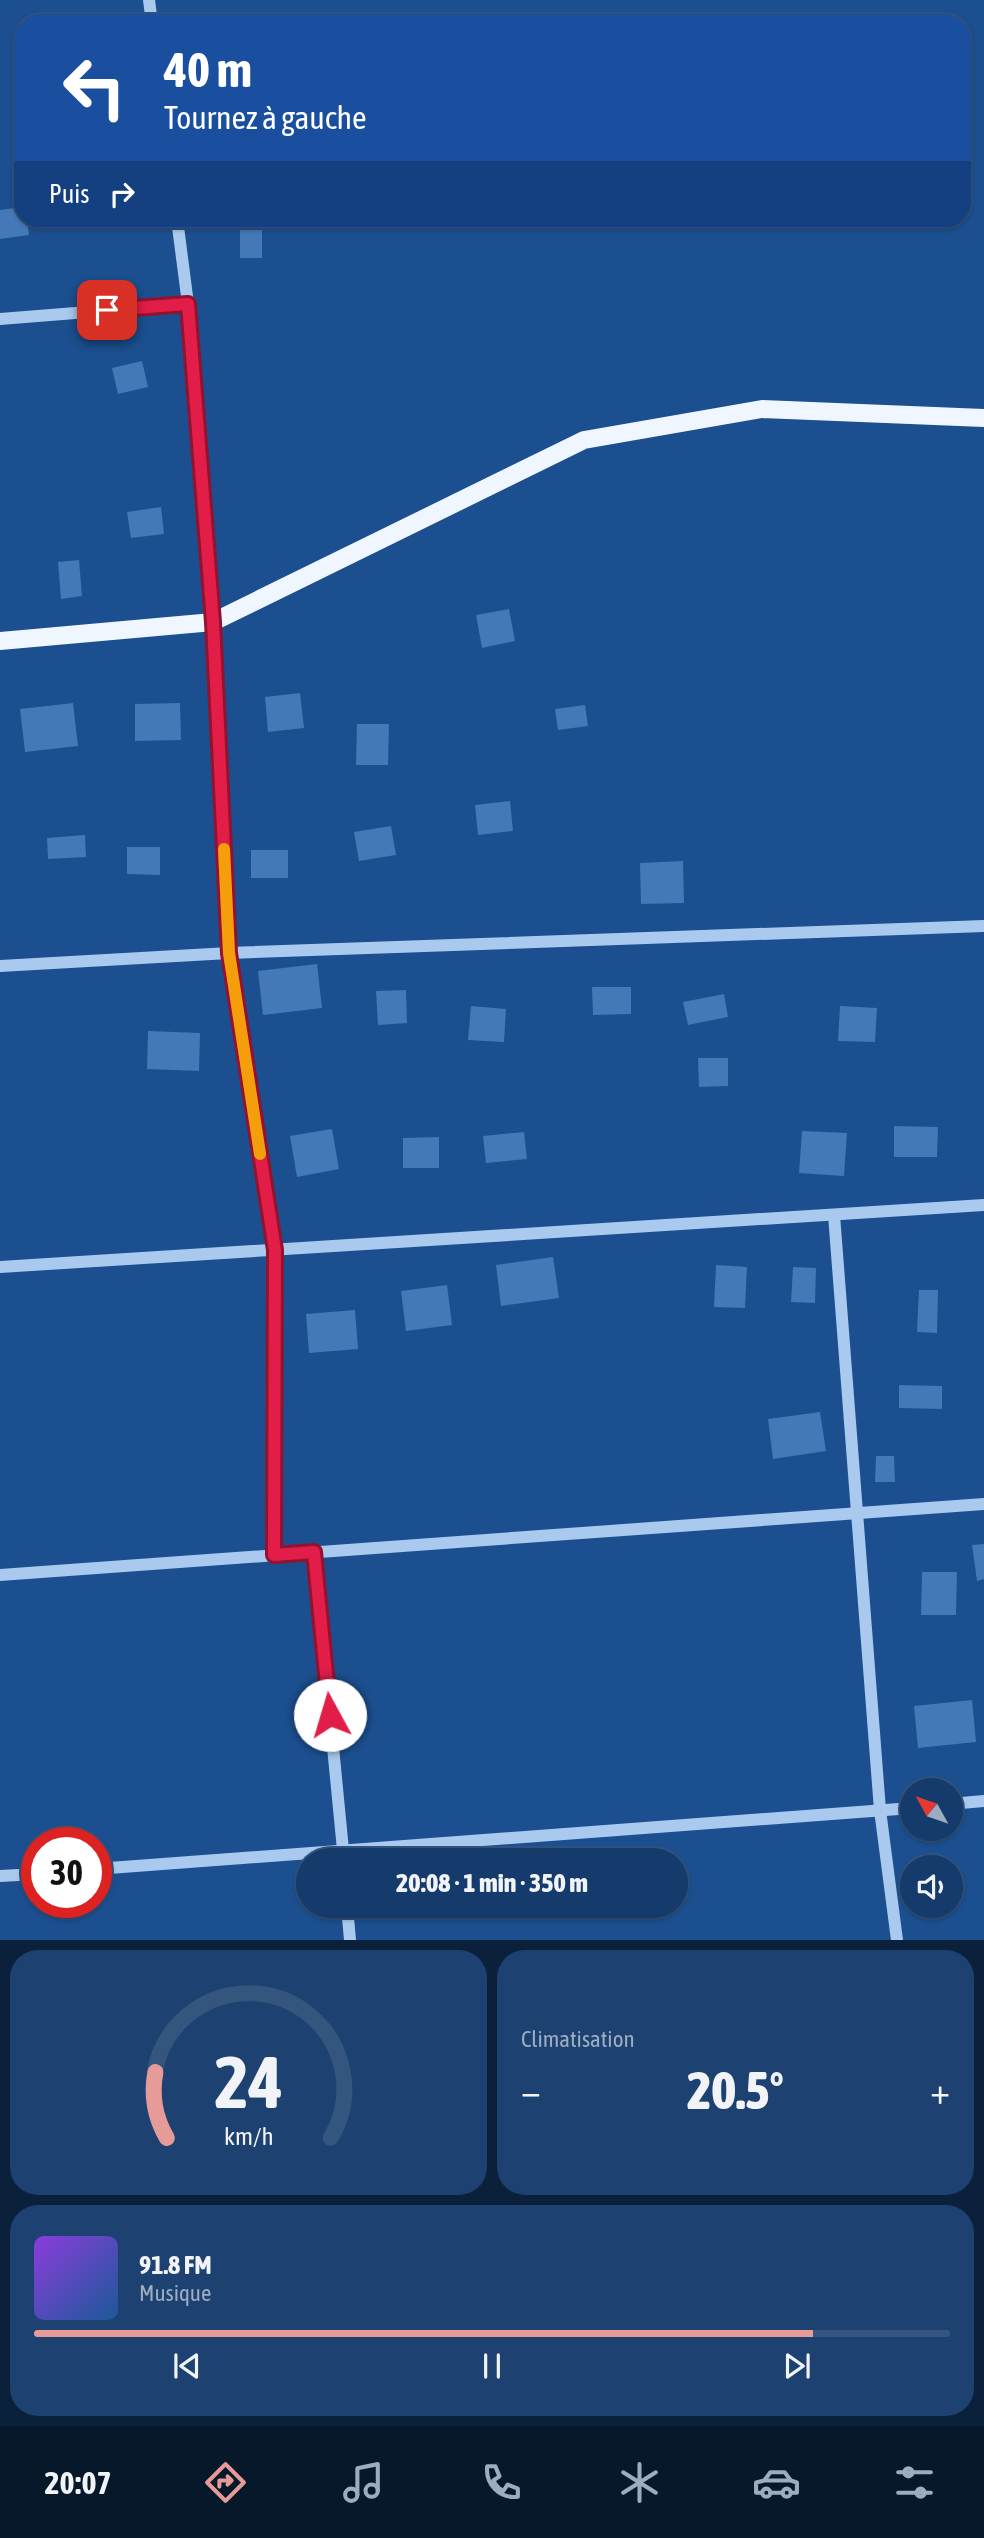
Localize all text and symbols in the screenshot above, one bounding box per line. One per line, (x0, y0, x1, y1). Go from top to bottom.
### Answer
text: 40 m (164, 41, 252, 97)
icon: left (49, 42, 140, 133)
text: Tournez à gauche (164, 99, 367, 136)
icon: right (103, 175, 141, 213)
text: Puis (49, 179, 89, 209)
pin (77, 280, 137, 340)
icon: arrive (88, 291, 126, 329)
position arrow (293, 1678, 367, 1752)
north arrow (900, 1778, 962, 1841)
map controls (900, 1778, 963, 1918)
speed limit sign: 30 (21, 1827, 112, 1918)
button: sound (900, 1855, 963, 1918)
text: 20:08 · 1 min · 350 m (396, 1868, 588, 1898)
text: Climatisation (521, 2026, 635, 2052)
text: 24 (214, 2041, 283, 2124)
text: 20.5° (687, 2060, 784, 2120)
text: − (521, 2069, 541, 2112)
text: + (930, 2069, 950, 2112)
text: km/h (224, 2122, 273, 2150)
text: 91.8 FM (139, 2250, 212, 2280)
text: Musique (139, 2280, 211, 2306)
icon: previous (168, 2347, 206, 2385)
icon: pause (473, 2347, 511, 2385)
icon: next (778, 2347, 816, 2385)
icon: directions (201, 2458, 250, 2507)
icon: music (339, 2458, 388, 2507)
icon: phone (477, 2458, 526, 2507)
icon: climate (615, 2458, 664, 2507)
icon: car (752, 2458, 801, 2507)
icon: filters (890, 2458, 939, 2507)
text: 20:07 (44, 2464, 112, 2501)

